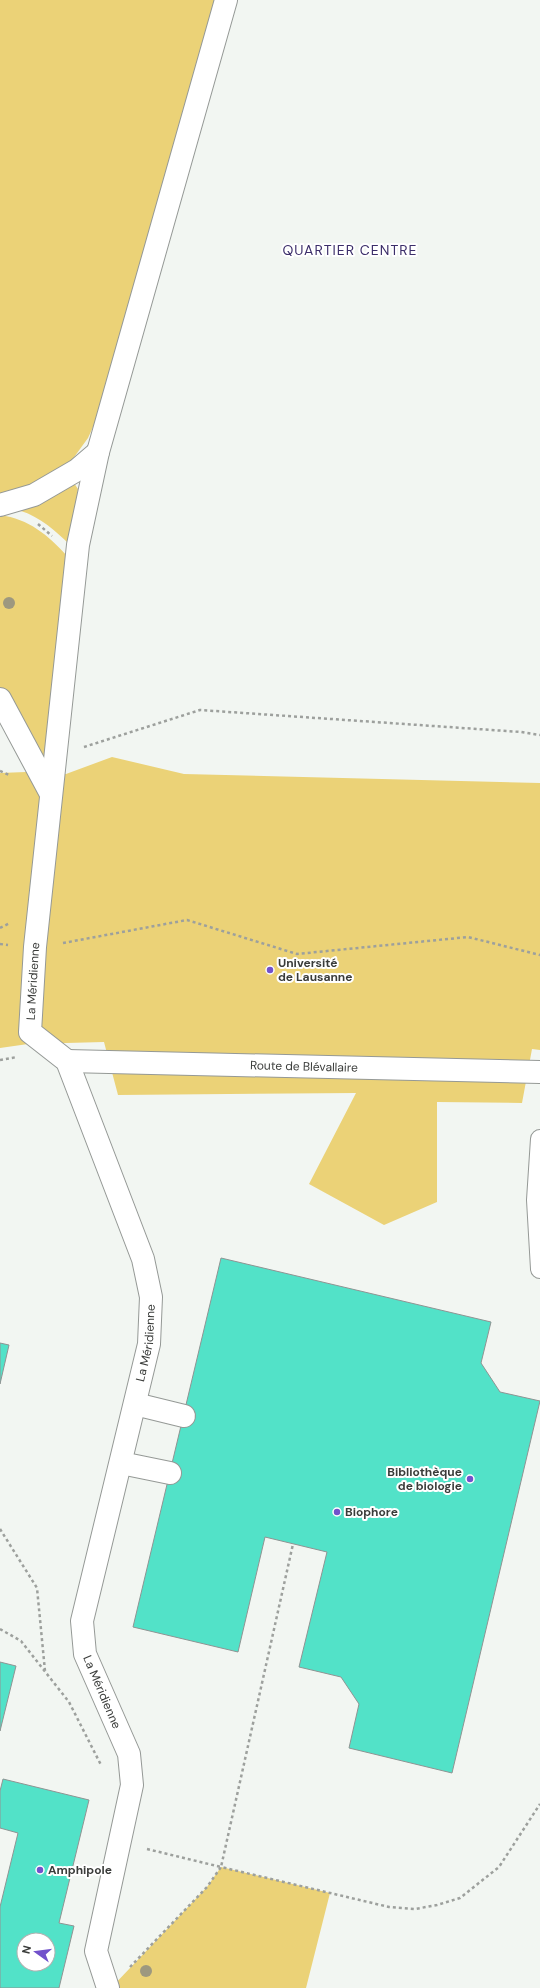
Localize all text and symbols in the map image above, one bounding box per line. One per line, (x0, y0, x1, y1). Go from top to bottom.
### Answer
district label: QUARTIER CENTRE (283, 241, 417, 259)
street label: La Méridienne (23, 941, 43, 1021)
place label: Université de Lausanne (278, 955, 352, 985)
marker: Université de Lausanne (265, 965, 275, 975)
street label: Route de Blévallaire (250, 1057, 358, 1076)
street label: La Méridienne (132, 1304, 159, 1383)
place label: Bibliothèque de biologie (387, 1464, 462, 1494)
marker: Bibliothèque de biologie (465, 1474, 475, 1484)
place label: Biophore (345, 1504, 398, 1520)
marker: Biophore (332, 1507, 342, 1517)
street label: La Méridienne (79, 1653, 125, 1731)
place label: Amphipole (48, 1862, 112, 1878)
marker: Amphipole (35, 1865, 45, 1875)
north arrow (16, 1932, 56, 1972)
text: N (19, 1944, 34, 1955)

